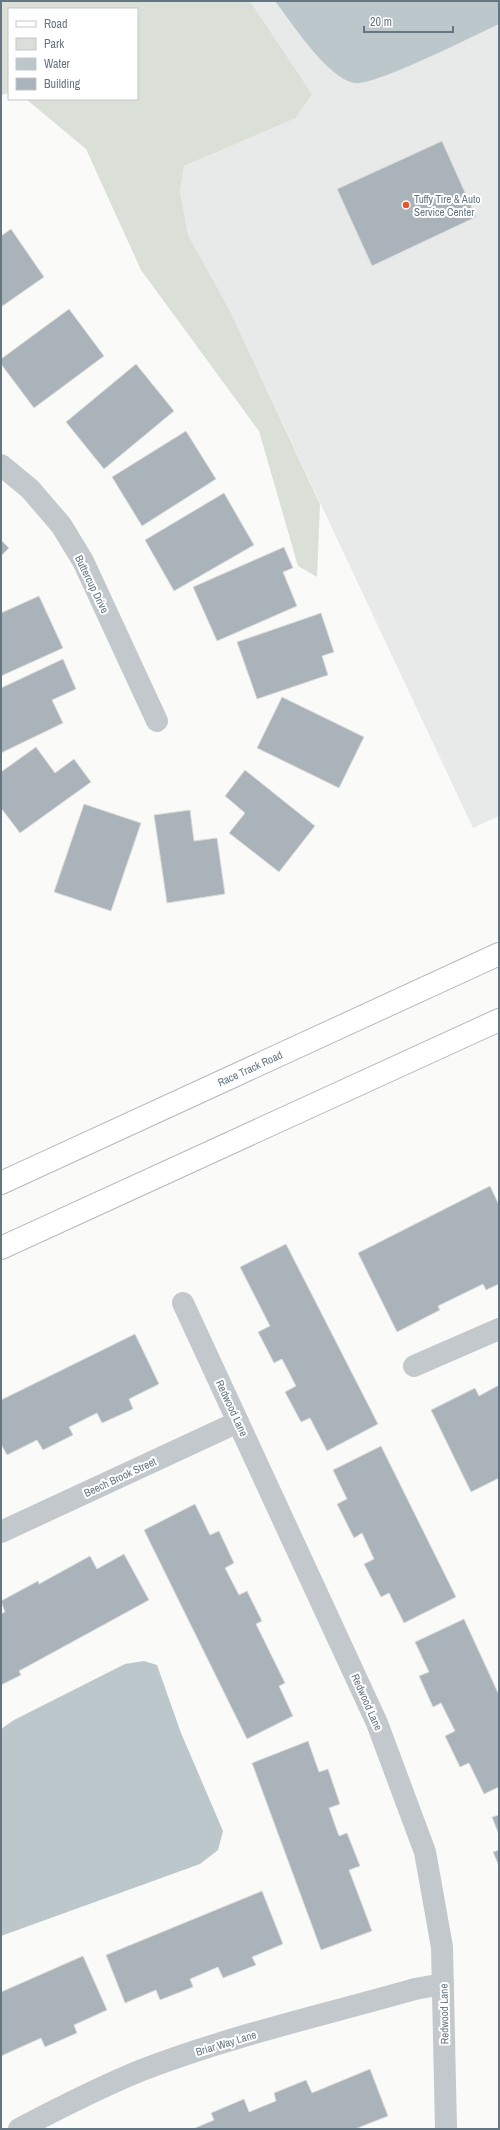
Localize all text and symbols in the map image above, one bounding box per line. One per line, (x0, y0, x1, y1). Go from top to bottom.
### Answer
legend (8, 8, 138, 100)
scale bar (364, 8, 453, 34)
text: 20 m (370, 14, 392, 30)
text: Road (44, 16, 68, 32)
text: Park (44, 36, 64, 52)
text: Water (44, 56, 71, 72)
text: Building (44, 76, 81, 92)
place label: Tuffy Tire & Auto Service Center (414, 192, 480, 219)
marker: Tuffy Tire & Auto Service Center (401, 200, 411, 210)
street label: Buttercup Drive (72, 553, 112, 615)
street label: Race Track Road (215, 1048, 285, 1089)
street label: Redwood Lane (213, 1378, 251, 1438)
street label: Beech Brook Street (82, 1454, 159, 1500)
street label: Redwood Lane (348, 1671, 386, 1733)
street label: Redwood Lane (436, 1984, 452, 2044)
street label: Briar Way Lane (194, 2027, 258, 2059)

